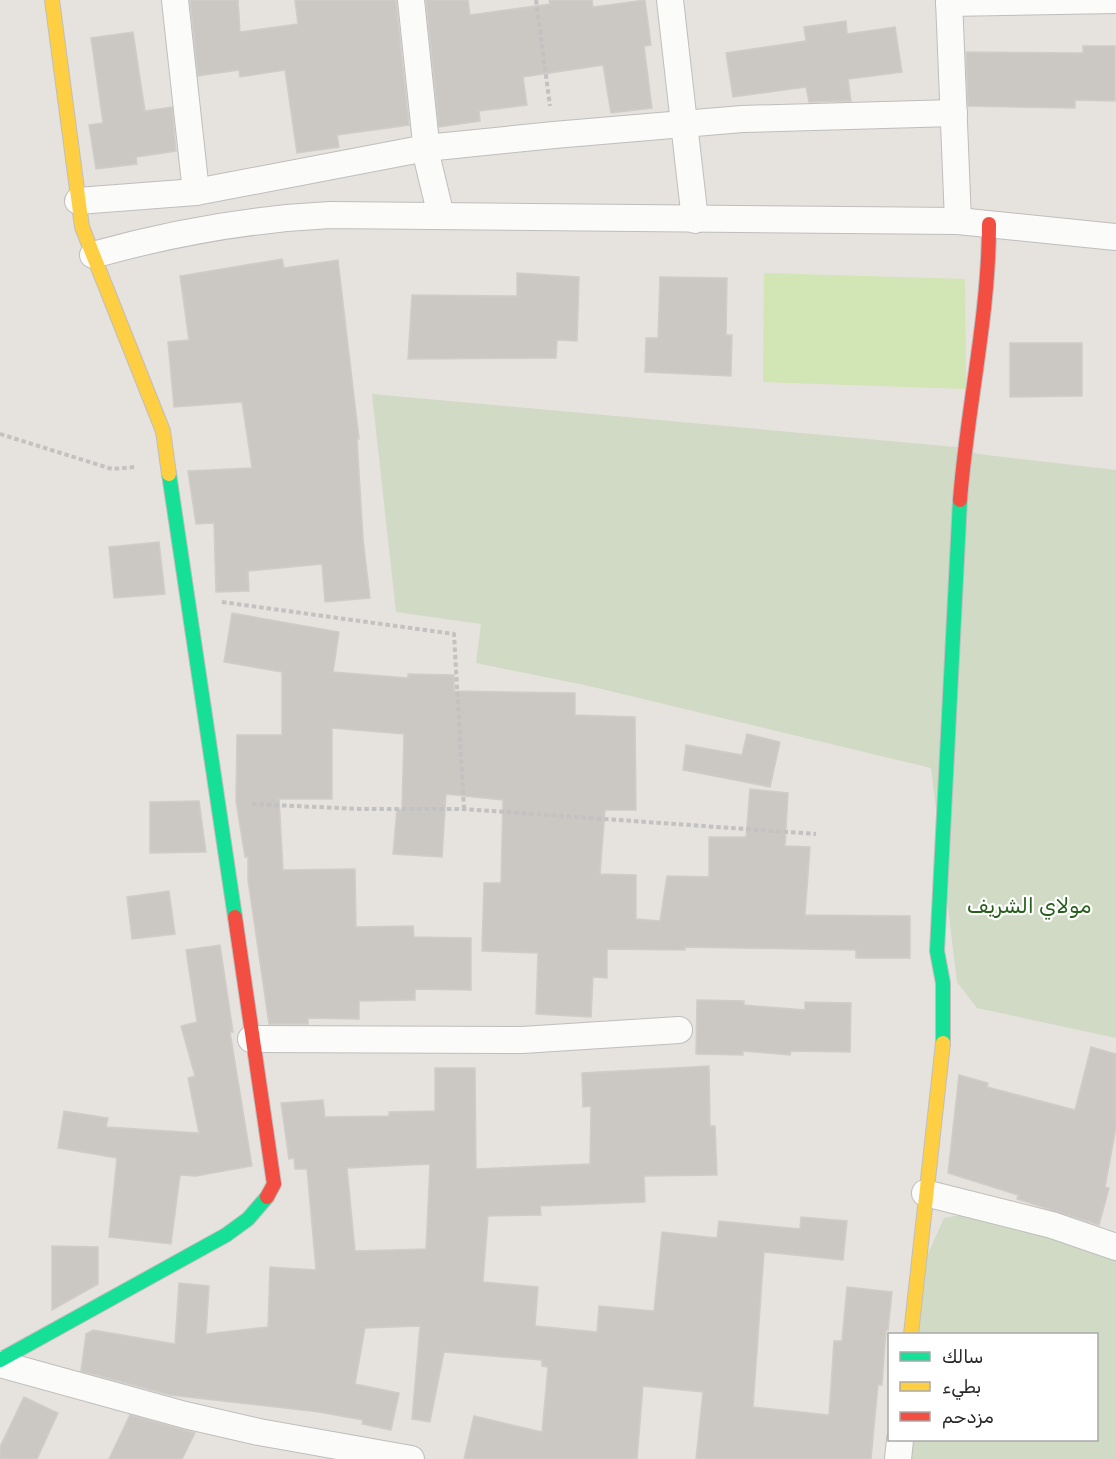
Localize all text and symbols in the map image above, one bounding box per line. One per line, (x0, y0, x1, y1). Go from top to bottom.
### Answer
park label: مولاي الشريف (967, 893, 1091, 920)
legend (888, 1333, 1098, 1441)
text: سالك (942, 1346, 983, 1368)
text: بطيء (942, 1376, 981, 1400)
text: مزدحم (942, 1406, 994, 1429)

